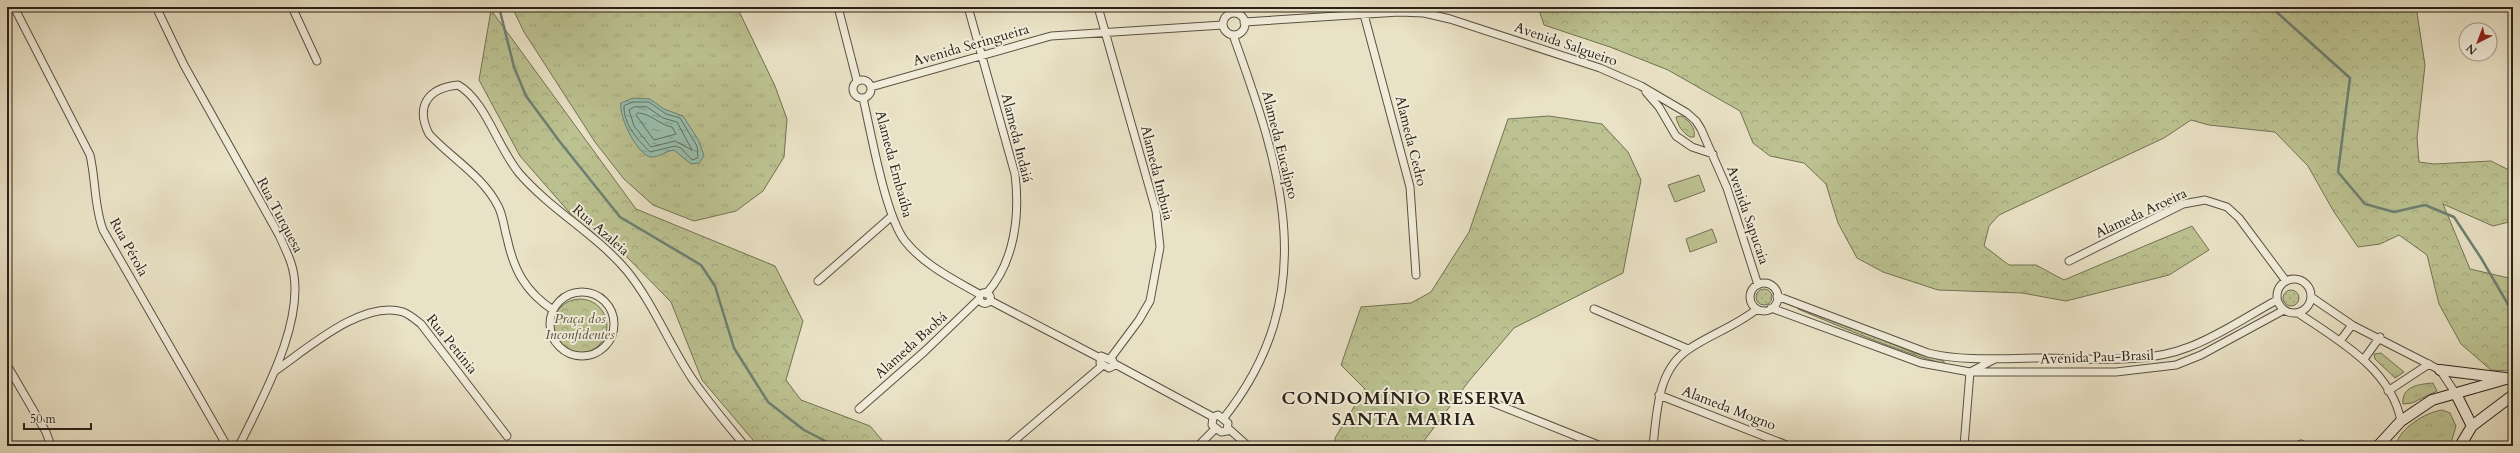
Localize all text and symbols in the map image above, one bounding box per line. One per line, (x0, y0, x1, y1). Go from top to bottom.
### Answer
street label: Avenida Salgueiro (1512, 17, 1620, 71)
street label: Avenida Seringueira (911, 19, 1031, 71)
north arrow (2458, 22, 2498, 62)
text: N (2463, 40, 2480, 58)
street label: Alameda Eucalipto (1257, 89, 1303, 201)
street label: Alameda Indaiá (997, 91, 1037, 185)
street label: Alameda Cedro (1391, 94, 1431, 188)
street label: Alameda Embaúba (871, 108, 917, 220)
street label: Alameda Imbuia (1136, 124, 1178, 222)
street label: Avenida Sapucaia (1722, 163, 1774, 267)
street label: Rua Turquesa (252, 174, 308, 256)
street label: Alameda Aroeira (2092, 183, 2190, 243)
street label: Rua Azaleia (569, 200, 633, 260)
street label: Rua Pérola (105, 214, 153, 280)
street label: Alameda Baobá (871, 307, 951, 383)
park label: Praça dos Inconfidentes (545, 309, 615, 344)
street label: Rua Petúnia (422, 310, 482, 378)
street label: Avenida Pau-Brasil (2040, 346, 2155, 368)
street label: Alameda Mogno (1679, 381, 1779, 435)
district label: CONDOMÍNIO RESERVA SANTA MARIA (1281, 386, 1527, 432)
scale bar (24, 405, 91, 431)
text: 50 m (30, 411, 57, 427)

